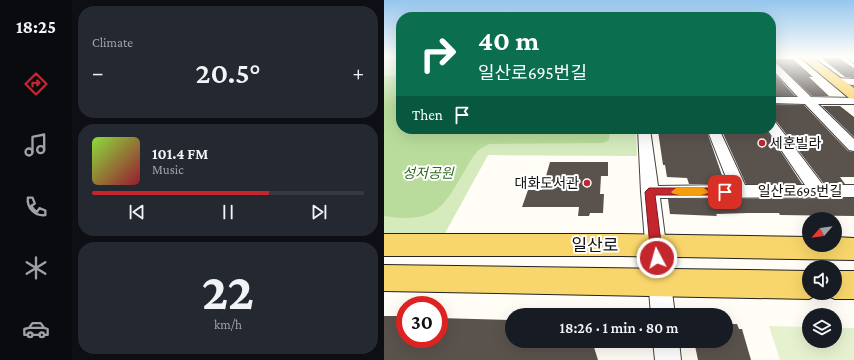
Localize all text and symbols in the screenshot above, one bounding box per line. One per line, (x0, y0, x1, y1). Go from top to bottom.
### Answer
text: 18:25 (16, 17, 56, 37)
text: 40 m (478, 25, 539, 56)
icon: right (412, 28, 464, 80)
text: Climate (92, 35, 133, 50)
text: 20.5° (196, 56, 260, 89)
text: − (92, 60, 104, 85)
text: + (352, 60, 364, 85)
text: 일산로695번길 (478, 63, 587, 83)
icon: directions (22, 70, 50, 98)
icon: arrive (451, 104, 473, 126)
text: Then (412, 107, 443, 123)
icon: music (22, 131, 50, 159)
place label: 세훈빌라 (770, 135, 822, 151)
marker: 세훈빌라 (757, 138, 767, 148)
text: 101.4 FM (152, 146, 208, 162)
text: Music (152, 162, 184, 177)
park label: 성저공원 (402, 165, 455, 181)
place label: 대화도서관 (515, 175, 579, 191)
pin (708, 175, 742, 209)
marker: 대화도서관 (582, 178, 592, 188)
icon: arrive (714, 181, 736, 203)
street label: 일산로695번길 (758, 183, 842, 199)
icon: phone (22, 193, 50, 221)
icon: previous (126, 201, 148, 223)
icon: pause (217, 201, 239, 223)
icon: next (308, 201, 330, 223)
north arrow (802, 212, 842, 252)
map controls (802, 212, 842, 348)
street label: 일산로 (572, 236, 618, 255)
position arrow (636, 237, 678, 279)
icon: climate (22, 254, 50, 282)
button: sound (802, 260, 842, 300)
text: 22 (202, 262, 254, 320)
speed limit sign: 30 (396, 296, 448, 348)
button: layers (802, 308, 842, 348)
icon: car (22, 315, 50, 343)
text: km/h (214, 317, 242, 332)
text: 18:26 · 1 min · 80 m (560, 320, 678, 336)

